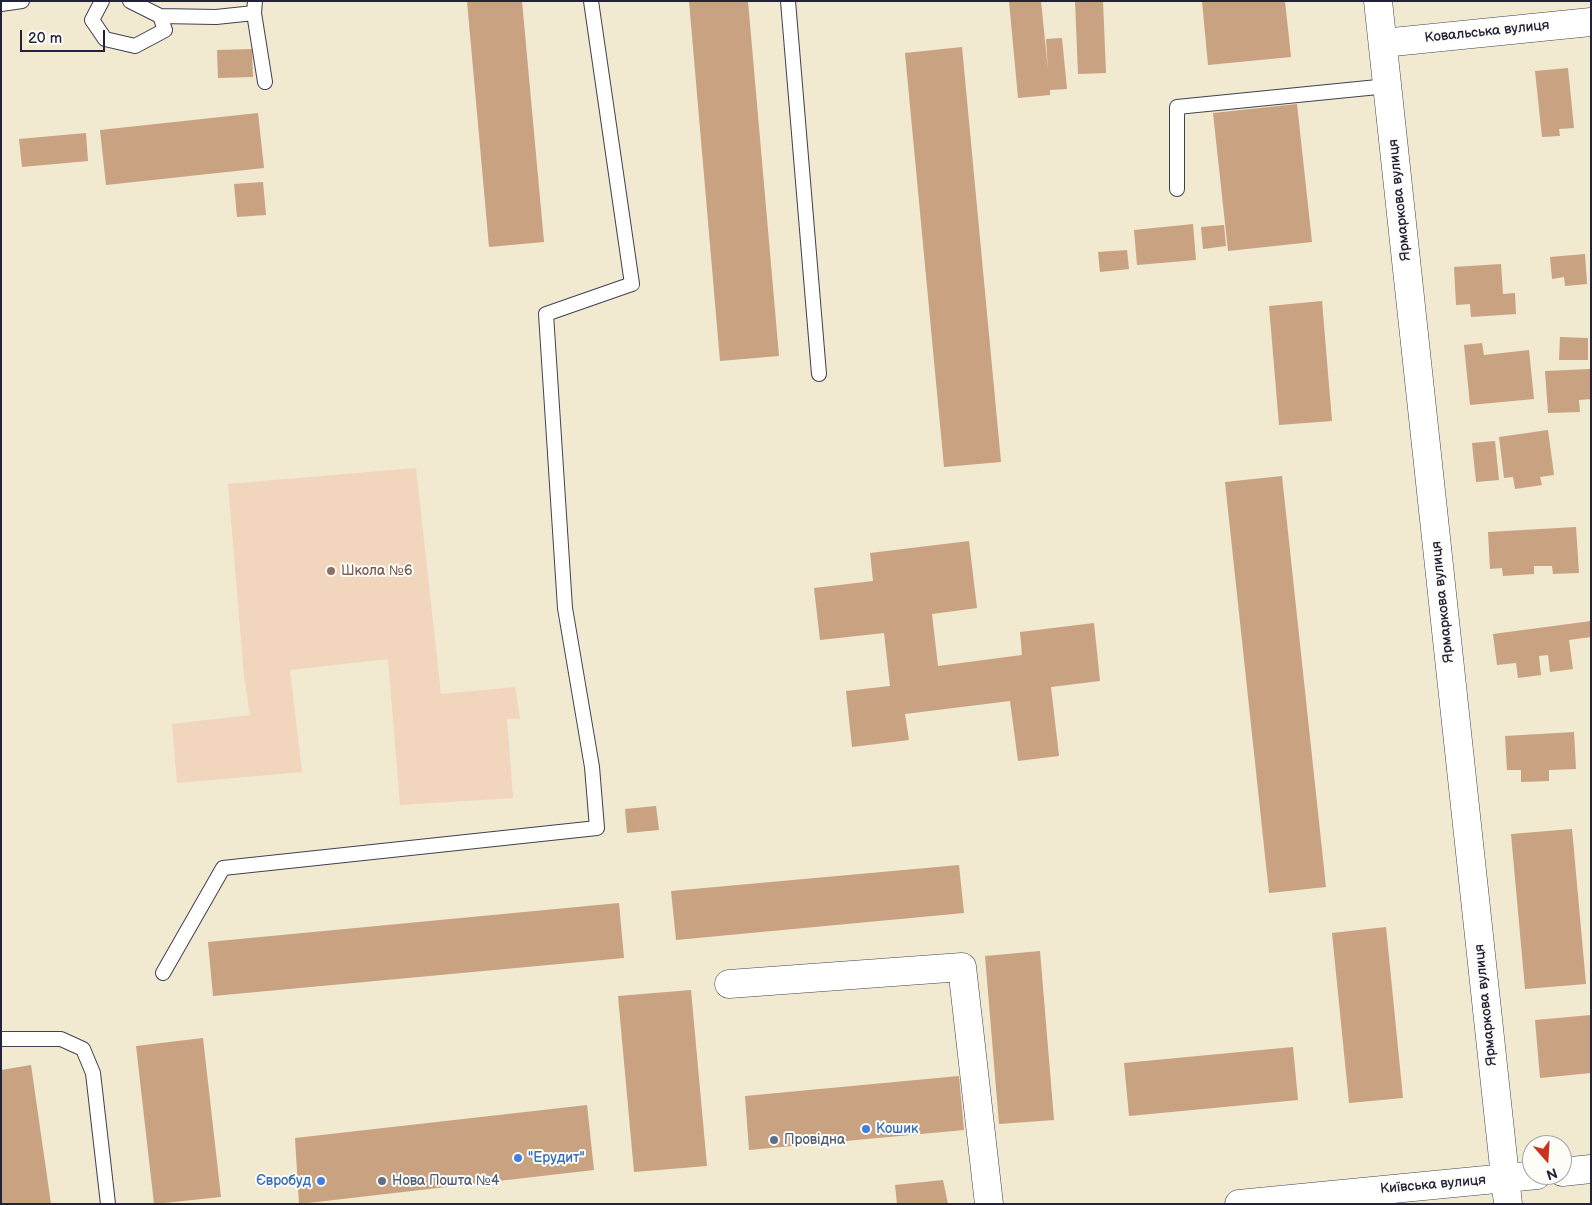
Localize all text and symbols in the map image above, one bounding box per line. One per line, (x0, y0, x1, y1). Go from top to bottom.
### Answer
street label: Ковальська вулиця (1424, 17, 1550, 47)
scale bar (22, 20, 108, 52)
text: 20 m (28, 29, 62, 48)
street label: Ярмаркова вулиця (1385, 138, 1415, 262)
street label: Ярмаркова вулиця (1428, 540, 1458, 664)
place label: Школа №6 (341, 563, 413, 579)
marker: Школа №6 (325, 565, 337, 577)
street label: Ярмаркова вулиця (1471, 943, 1501, 1067)
place label: Кошик (876, 1121, 918, 1137)
marker: Кошик (860, 1123, 872, 1135)
place label: Провідна (784, 1132, 845, 1148)
marker: Провідна (768, 1134, 780, 1146)
north arrow (1522, 1135, 1572, 1185)
place label: "Ерудит" (528, 1150, 585, 1166)
marker: "Ерудит" (512, 1152, 524, 1164)
text: N (1544, 1164, 1559, 1183)
street label: Київська вулиця (1379, 1172, 1487, 1198)
place label: Євробуд (256, 1173, 311, 1189)
place label: Нова Пошта №4 (392, 1173, 500, 1189)
marker: Євробуд (315, 1175, 327, 1187)
marker: Нова Пошта №4 (376, 1175, 388, 1187)

